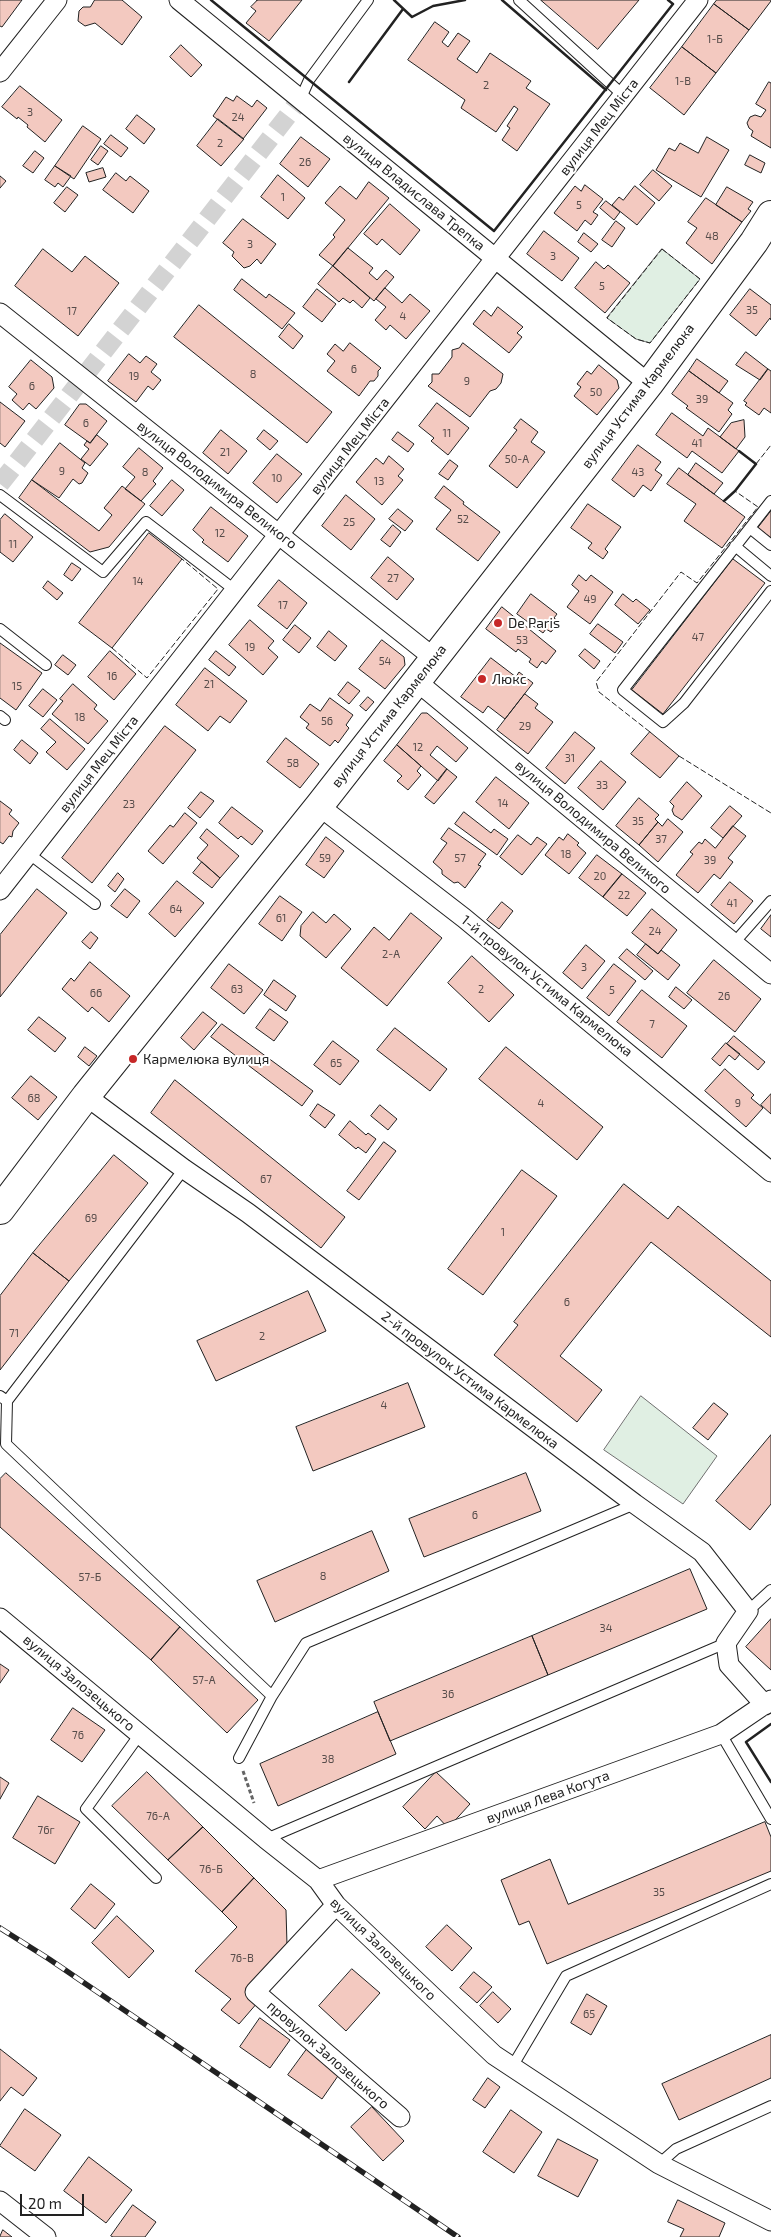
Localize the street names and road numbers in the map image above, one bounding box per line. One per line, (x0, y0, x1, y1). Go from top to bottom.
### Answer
street label: вулиця Мец Міста (556, 75, 642, 179)
street label: вулиця Владислава Трепка (340, 130, 488, 254)
street label: вулиця Устима Кармелюка (578, 320, 698, 472)
street label: вулиця Мец Міста (307, 394, 393, 498)
street label: вулиця Володимира Великого (134, 417, 300, 553)
street label: вулиця Устима Кармелюка (328, 641, 450, 791)
street label: вулиця Мец Міста (56, 712, 142, 816)
street label: вулиця Володимира Великого (512, 757, 674, 897)
street label: 1-й провулок Устима Кармелюка (458, 912, 636, 1060)
street label: 2-й провулок Устима Кармелюка (378, 1308, 562, 1452)
street label: вулиця Залозецького (20, 1631, 138, 1735)
street label: вулиця Лева Когута (484, 1767, 612, 1827)
street label: вулиця Залозецького (327, 1894, 439, 2004)
street label: провулок Залозецького (263, 1997, 393, 2113)

